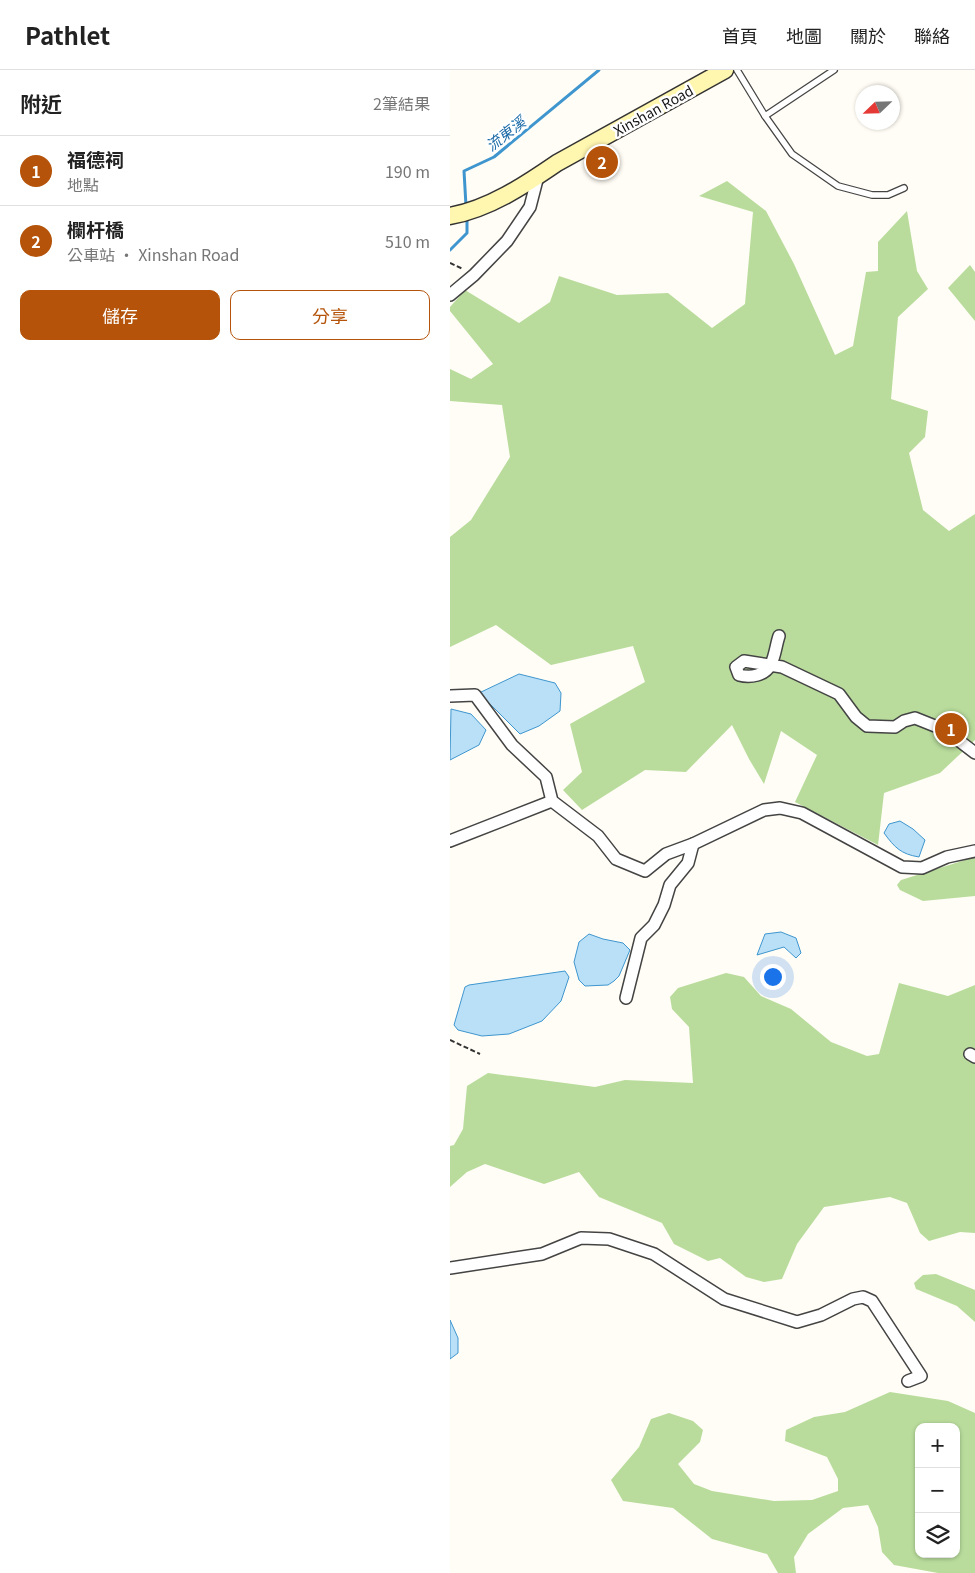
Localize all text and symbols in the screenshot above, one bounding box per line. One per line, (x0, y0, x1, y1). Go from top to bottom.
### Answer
text: Pathlet (25, 17, 110, 52)
text: 首頁 (722, 22, 758, 48)
text: 地圖 (786, 22, 822, 48)
text: 關於 (850, 22, 886, 48)
text: 聯絡 (914, 22, 950, 48)
street label: Xinshan Road (609, 80, 697, 140)
north arrow (855, 85, 900, 130)
text: 附近 (20, 88, 62, 118)
text: 2筆結果 (373, 91, 430, 115)
water label: 流東溪 (481, 110, 531, 155)
pin: 2 (586, 143, 618, 181)
text: 福德祠 (67, 145, 124, 172)
text: 1 (31, 159, 41, 183)
text: 190 m (385, 159, 430, 183)
text: 地點 (67, 172, 99, 196)
text: 欄杆橋 (67, 215, 124, 242)
text: 2 (31, 229, 41, 253)
text: 510 m (385, 229, 430, 253)
text: 公車站 · Xinshan Road (67, 242, 239, 266)
button: 儲存 (20, 290, 220, 340)
button: 分享 (230, 290, 430, 340)
pin: 1 (935, 710, 967, 748)
your location (760, 964, 786, 990)
map controls (915, 1423, 960, 1558)
button: + (915, 1423, 960, 1468)
button: − (915, 1468, 960, 1513)
button: layers (915, 1513, 960, 1558)

